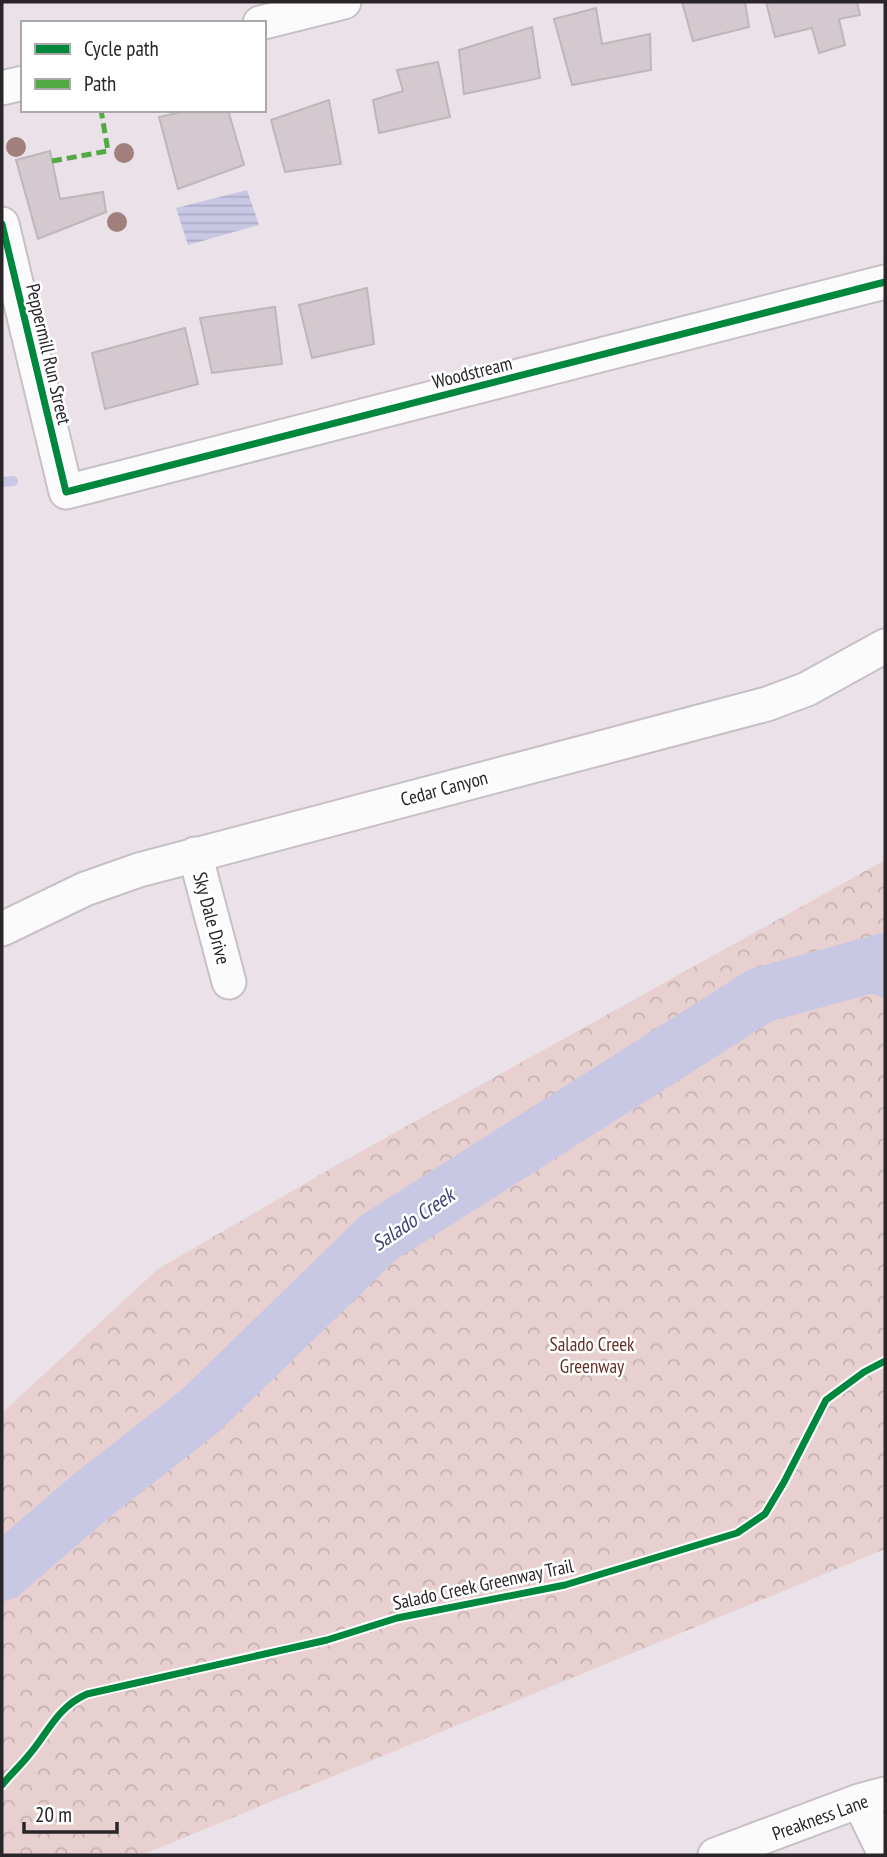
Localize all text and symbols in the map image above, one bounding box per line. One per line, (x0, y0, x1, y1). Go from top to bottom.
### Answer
legend (21, 21, 266, 112)
text: Cycle path (84, 35, 159, 62)
text: Path (84, 70, 116, 97)
street label: Peppermill Run Street (21, 281, 77, 428)
street label: Woodstream (430, 351, 514, 393)
street label: Cedar Canyon (398, 765, 490, 811)
street label: Sky Dale Drive (188, 869, 236, 967)
water label: Salado Creek (367, 1180, 462, 1256)
park label: Salado Creek Greenway (550, 1332, 635, 1378)
street label: Salado Creek Greenway Trail (391, 1553, 576, 1615)
street label: Preakness Lane (769, 1788, 871, 1845)
scale bar (24, 1790, 117, 1834)
text: 20 m (35, 1801, 72, 1828)

